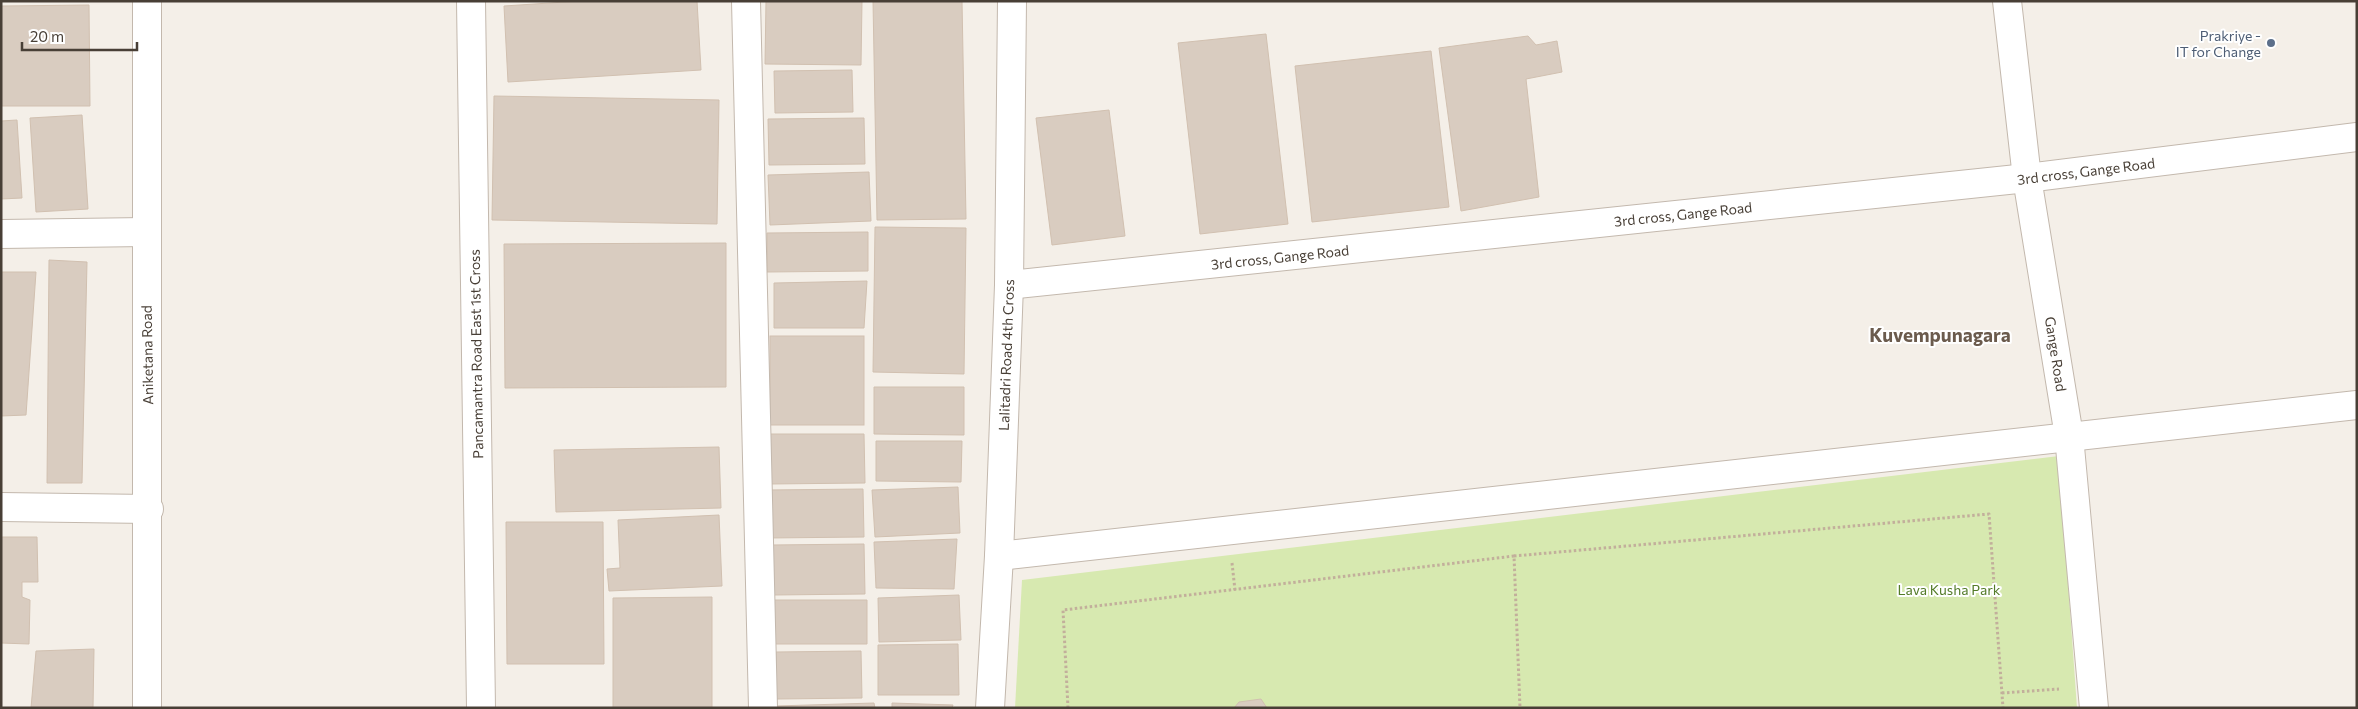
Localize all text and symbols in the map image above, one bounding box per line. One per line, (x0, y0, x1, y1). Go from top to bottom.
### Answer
scale bar (22, 20, 138, 52)
text: 20 m (30, 27, 64, 45)
place label: Prakriye - IT for Change (2176, 27, 2261, 60)
marker: Prakriye - IT for Change (2265, 37, 2277, 49)
street label: 3rd cross, Gange Road (2016, 154, 2156, 188)
street label: 3rd cross, Gange Road (1613, 198, 1753, 230)
street label: 3rd cross, Gange Road (1210, 241, 1350, 273)
street label: Pancamantra Road East 1st Cross (466, 249, 486, 459)
street label: Lalitadri Road 4th Cross (995, 279, 1017, 431)
street label: Aniketana Road (138, 305, 156, 405)
street label: Gange Road (2042, 315, 2070, 393)
district label: Kuvempunagara (1869, 323, 2011, 346)
park label: Lava Kusha Park (1898, 581, 2001, 598)

